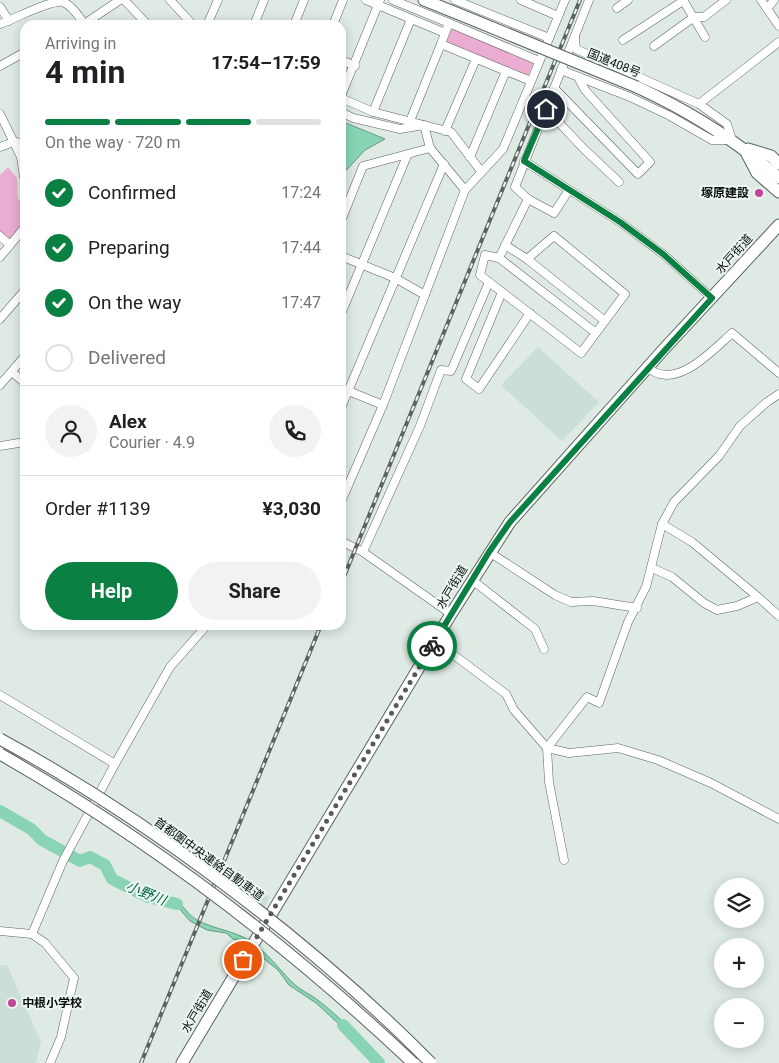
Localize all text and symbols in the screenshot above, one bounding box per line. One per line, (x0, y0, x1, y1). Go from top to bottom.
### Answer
text: Arriving in (45, 34, 116, 53)
street label: 国道408号 (585, 46, 643, 80)
text: 17:54–17:59 (211, 51, 321, 74)
text: 4 min (45, 53, 125, 91)
pin (525, 88, 567, 130)
icon: home (532, 95, 560, 123)
text: On the way · 720 m (45, 133, 181, 152)
icon: check (45, 179, 73, 207)
text: Confirmed (88, 181, 176, 204)
text: 17:24 (281, 183, 321, 202)
place label: 塚原建設 (701, 186, 749, 200)
marker: 塚原建設 (753, 187, 765, 199)
street label: 水戸街道 (713, 231, 755, 277)
icon: check (45, 234, 73, 262)
text: Preparing (88, 236, 170, 259)
text: 17:44 (281, 238, 321, 257)
icon: check (45, 289, 73, 317)
text: On the way (88, 291, 181, 314)
text: 17:47 (281, 293, 321, 312)
text: Delivered (88, 346, 166, 369)
button: person (45, 405, 97, 457)
button: phone (269, 405, 321, 457)
text: Alex (109, 410, 147, 433)
text: Courier · 4.9 (109, 433, 195, 452)
text: Order #1139 (45, 497, 151, 520)
text: ¥3,030 (263, 497, 321, 520)
button: Help (45, 562, 178, 620)
button: Share (188, 562, 321, 620)
street label: 水戸街道 (434, 563, 470, 611)
courier (407, 621, 457, 671)
icon: bike (418, 632, 446, 660)
street label: 首都圏中央連絡自動車道 (151, 815, 267, 903)
water label: 小野川 (124, 878, 170, 909)
map controls (714, 878, 764, 1048)
button: layers (714, 878, 764, 928)
button: + (714, 938, 764, 988)
pin (222, 939, 264, 981)
icon: bag (229, 946, 257, 974)
street label: 水戸街道 (179, 987, 215, 1035)
place label: 中根小学校 (22, 996, 82, 1010)
marker: 中根小学校 (6, 997, 18, 1009)
button: − (714, 998, 764, 1048)

